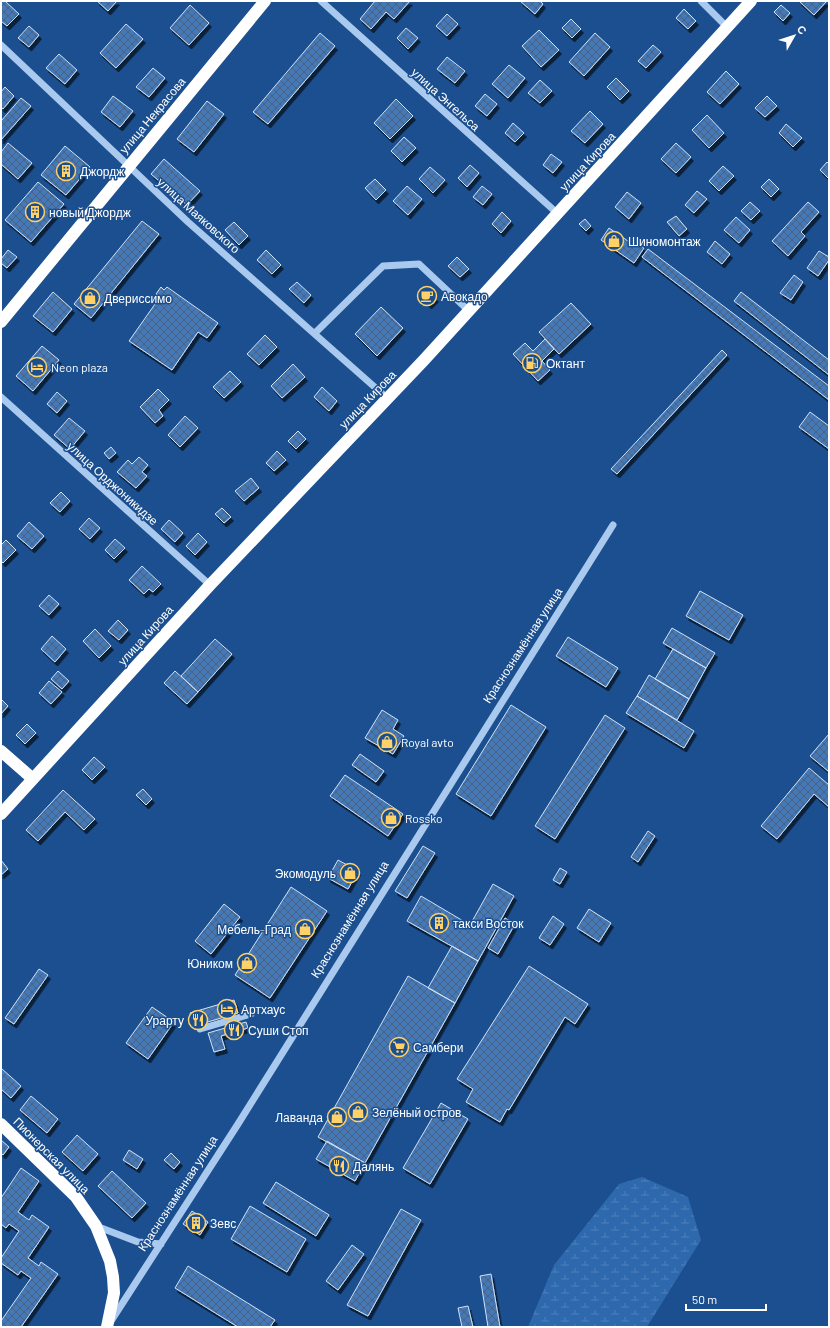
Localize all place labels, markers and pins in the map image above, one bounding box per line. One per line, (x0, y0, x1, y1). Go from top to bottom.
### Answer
building icon: Джордж (55, 160, 77, 182)
place label: Джордж (80, 164, 124, 179)
building icon: новый Джордж (24, 201, 46, 223)
place label: новый Джордж (49, 205, 131, 220)
shop icon: Шиномонтаж (603, 230, 625, 252)
place label: Шиномонтаж (628, 234, 701, 248)
cafe icon: Авокадо (416, 285, 438, 307)
shop icon: Двериссимо (79, 287, 101, 309)
place label: Авокадо (441, 289, 488, 304)
place label: Двериссимо (104, 291, 172, 306)
fuel station icon: Октант (521, 352, 543, 374)
hotel icon: Neon plaza (26, 356, 48, 378)
place label: Октант (546, 356, 585, 370)
place label: Neon plaza (51, 360, 108, 374)
shop icon: Royal avto (376, 731, 398, 753)
place label: Royal avto (401, 735, 454, 749)
shop icon: Rossko (380, 807, 402, 829)
place label: Rossko (405, 811, 443, 825)
shop icon: Экомодуль (339, 862, 361, 884)
place label: Экомодуль (275, 866, 336, 881)
building icon: такси Восток (428, 912, 450, 934)
place label: такси Восток (453, 916, 524, 930)
shop icon: Мебель-Град (294, 918, 316, 940)
place label: Мебель-Град (217, 922, 291, 937)
shop icon: Юником (236, 952, 258, 974)
place label: Юником (187, 956, 233, 970)
hotel icon: Артхаус (216, 998, 238, 1020)
place label: Артхаус (241, 1002, 285, 1017)
restaurant icon: Урарту (187, 1009, 209, 1031)
place label: Урарту (146, 1013, 184, 1028)
restaurant icon: Суши Стоп (223, 1019, 245, 1041)
place label: Суши Стоп (248, 1023, 309, 1038)
supermarket icon: Самбери (388, 1036, 410, 1058)
place label: Самбери (413, 1040, 463, 1055)
shop icon: Зелёный остров (347, 1101, 369, 1123)
place label: Зелёный остров (372, 1105, 461, 1120)
shop icon: Лаванда (326, 1106, 348, 1128)
place label: Лаванда (275, 1110, 323, 1125)
restaurant icon: Далянь (328, 1155, 350, 1177)
place label: Далянь (353, 1159, 394, 1174)
building icon: Зевс (185, 1212, 207, 1234)
place label: Зевс (210, 1216, 236, 1230)

